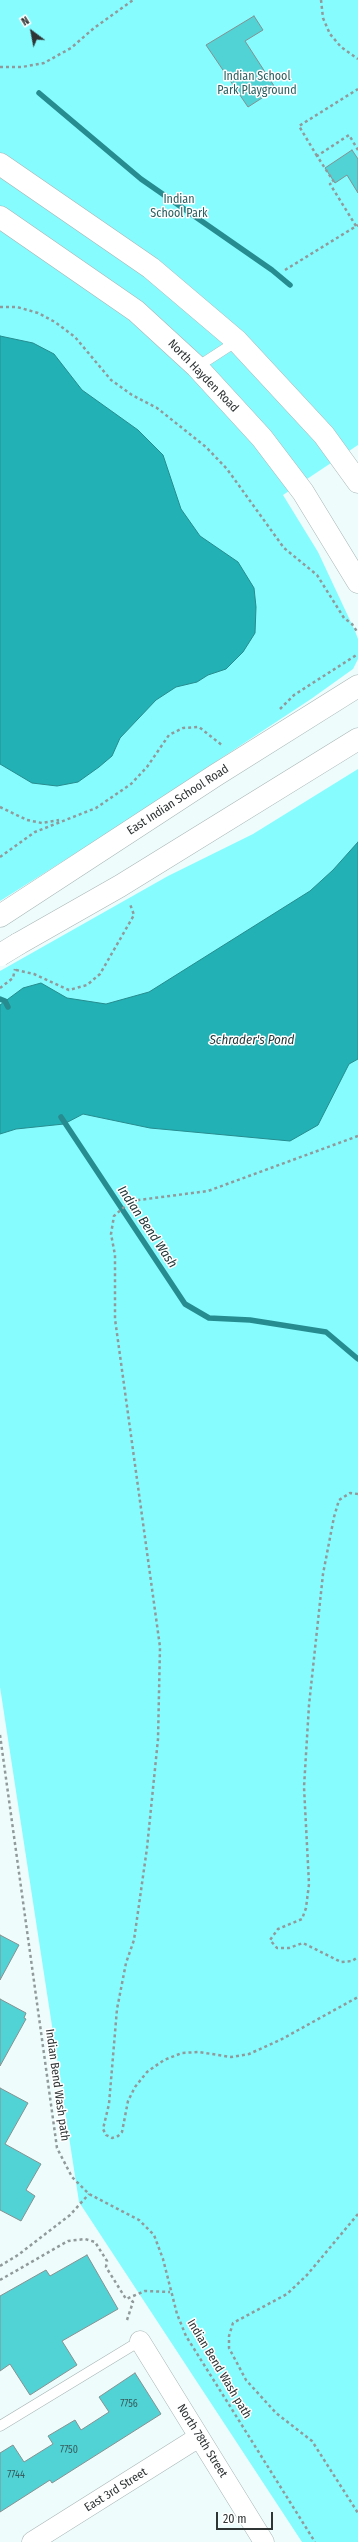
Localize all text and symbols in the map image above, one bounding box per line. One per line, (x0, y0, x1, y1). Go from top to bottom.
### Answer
north arrow (12, 12, 52, 52)
text: N (19, 14, 32, 29)
park label: Indian School Park Playground (217, 70, 297, 98)
park label: Indian School Park (150, 193, 208, 221)
street label: North Hayden Road (165, 337, 241, 415)
street label: East Indian School Road (125, 762, 231, 838)
water label: Schrader's Pond (210, 1032, 294, 1048)
water label: Indian Bend Wash (114, 1183, 180, 1271)
street label: Indian Bend Wash path (42, 2028, 72, 2142)
street label: Indian Bend Wash path (184, 2317, 254, 2421)
house number: 7756 (120, 2398, 138, 2410)
street label: North 78th Street (174, 2402, 230, 2480)
house number: 7750 (60, 2444, 78, 2456)
street label: East 3rd Street (82, 2465, 150, 2515)
house number: 7744 (7, 2469, 25, 2481)
scale bar (218, 2504, 275, 2530)
text: 20 m (223, 2512, 247, 2526)

